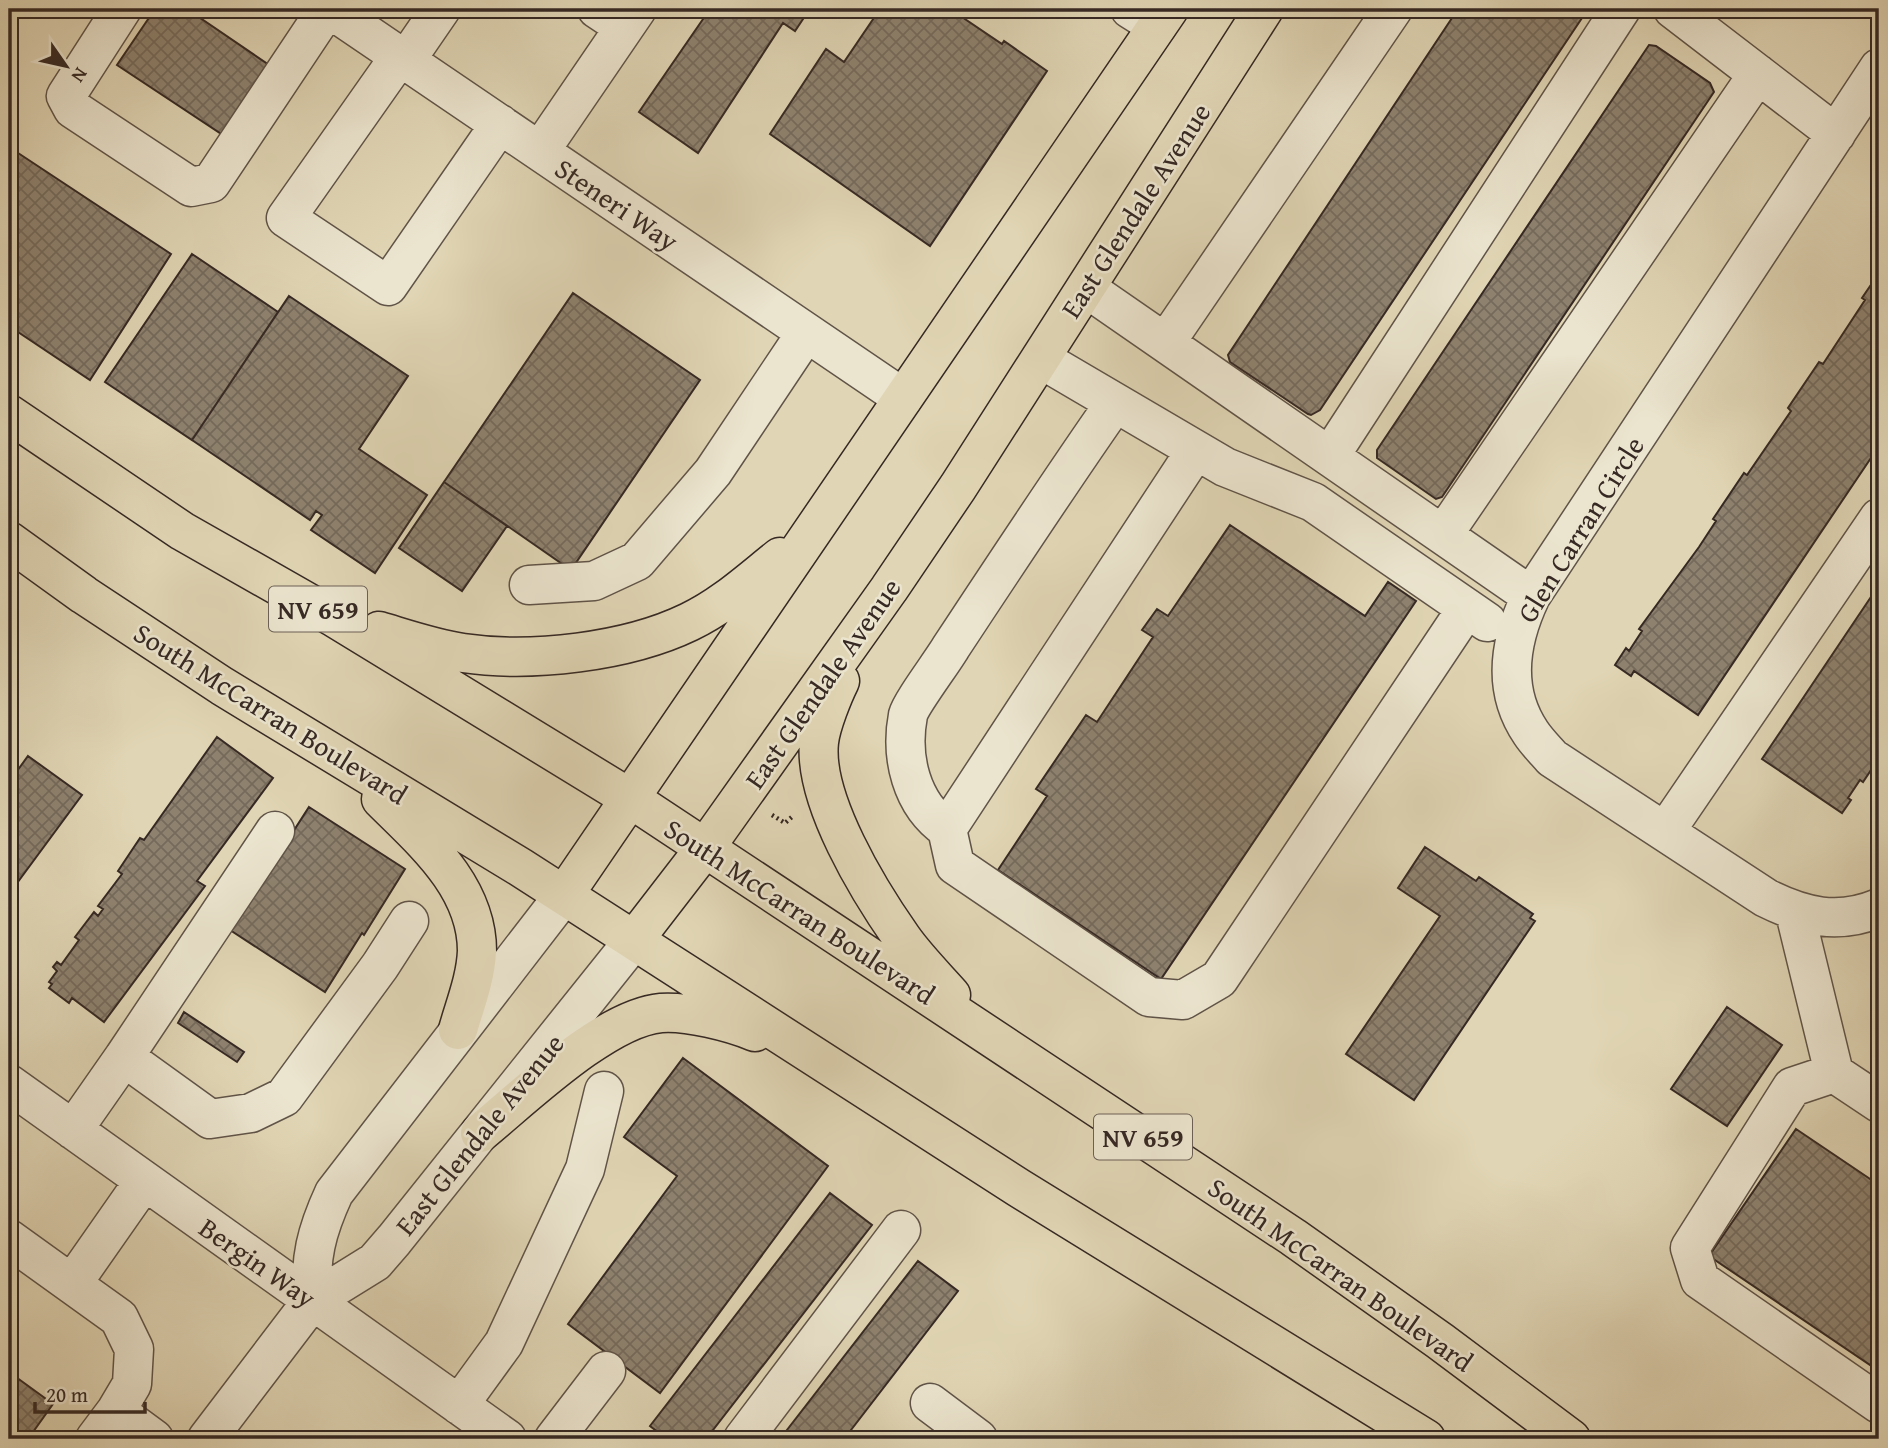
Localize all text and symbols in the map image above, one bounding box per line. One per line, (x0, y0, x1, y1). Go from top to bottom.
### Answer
north arrow (32, 32, 102, 102)
text: N (65, 62, 95, 89)
street label: East Glendale Avenue (1050, 94, 1220, 326)
street label: Steneri Way (547, 148, 687, 260)
street label: Glen Carran Circle (1506, 428, 1654, 630)
street label: East Glendale Avenue (734, 569, 910, 797)
road number: NV 659 (269, 586, 367, 632)
street label: South McCarran Boulevard (126, 612, 416, 814)
street label: South McCarran Boulevard (656, 808, 944, 1014)
street label: East Glendale Avenue (385, 1024, 573, 1244)
road number: NV 659 (1094, 1114, 1192, 1160)
street label: South McCarran Boulevard (1200, 1167, 1482, 1381)
street label: Bergin Way (191, 1207, 325, 1317)
scale bar (35, 1371, 145, 1415)
text: 20 m (46, 1379, 88, 1410)

